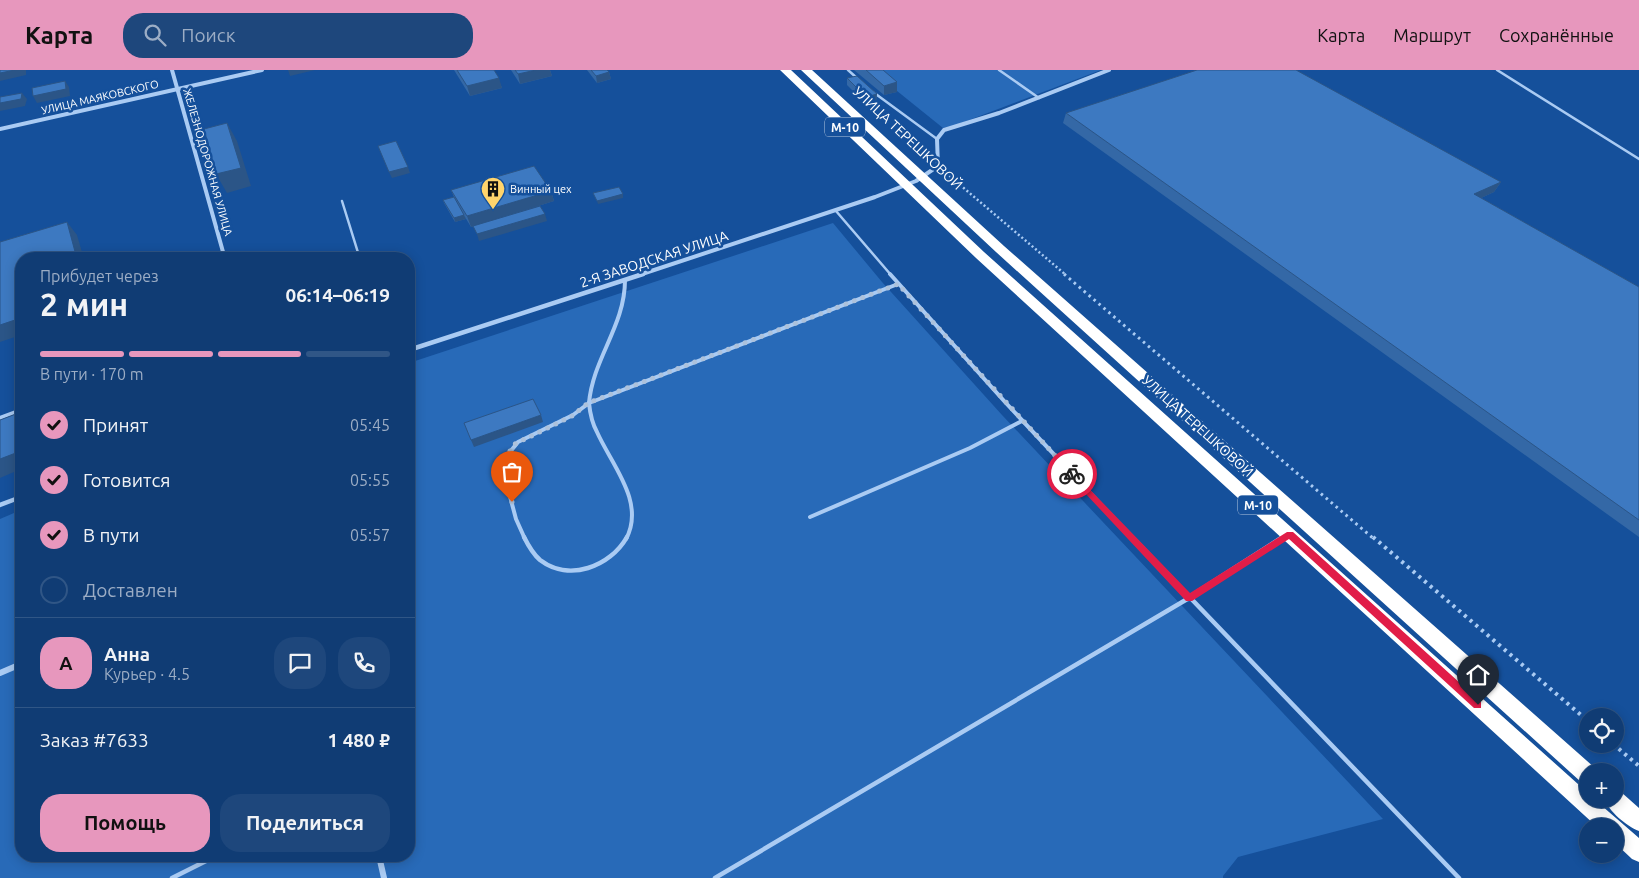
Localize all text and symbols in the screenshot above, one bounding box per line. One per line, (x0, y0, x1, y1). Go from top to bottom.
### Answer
search box (123, 13, 473, 58)
icon: search (141, 21, 169, 49)
text: Карта (25, 22, 93, 49)
text: Поиск (181, 24, 235, 46)
text: Карта (1317, 25, 1365, 45)
text: Маршрут (1393, 25, 1471, 45)
text: Сохранённые (1499, 25, 1614, 45)
street label: УЛИЦА МАЯКОВСКОГО (40, 78, 160, 116)
street label: УЛИЦА ТЕРЕШКОВОЙ (850, 82, 967, 193)
street label: ЖЕЛЕЗНОДОРОЖНАЯ УЛИЦА (181, 87, 235, 238)
road number: М-10 (825, 118, 865, 136)
building icon: Винный цех (480, 176, 506, 210)
place label: Винный цех (510, 183, 572, 195)
street label: 2-Я ЗАВОДСКАЯ УЛИЦА (578, 227, 730, 291)
text: Прибудет через (40, 267, 159, 285)
text: 06:14–06:19 (285, 284, 390, 306)
text: 2 мин (40, 286, 128, 322)
text: В пути · 170 m (40, 365, 143, 383)
street label: УЛИЦА ТЕРЕШКОВОЙ (1139, 371, 1257, 480)
icon: check (40, 411, 68, 439)
text: Принят (83, 414, 148, 436)
text: 05:45 (350, 416, 390, 434)
courier (1047, 449, 1097, 499)
pin (491, 451, 533, 502)
icon: bag (498, 458, 526, 486)
icon: bike (1058, 460, 1086, 488)
icon: check (40, 466, 68, 494)
text: Готовится (83, 469, 170, 491)
text: 05:55 (350, 471, 390, 489)
road number: М-10 (1238, 496, 1278, 514)
icon: check (40, 521, 68, 549)
text: В пути (83, 524, 140, 546)
text: 05:57 (350, 526, 390, 544)
text: Доставлен (83, 579, 178, 601)
button: chat (274, 637, 326, 689)
button: phone (338, 637, 390, 689)
text: Анна (104, 643, 150, 665)
text: А (59, 652, 73, 674)
pin (1457, 654, 1499, 705)
icon: home (1464, 661, 1492, 689)
text: Курьер · 4.5 (104, 665, 190, 683)
map controls (1579, 708, 1624, 863)
button: locate (1579, 708, 1624, 753)
text: Заказ #7633 (40, 729, 149, 751)
text: 1 480 ₽ (327, 729, 390, 751)
button: + (1579, 763, 1624, 808)
button: Помощь (40, 794, 210, 852)
button: Поделиться (220, 794, 390, 852)
button: − (1579, 818, 1624, 863)

